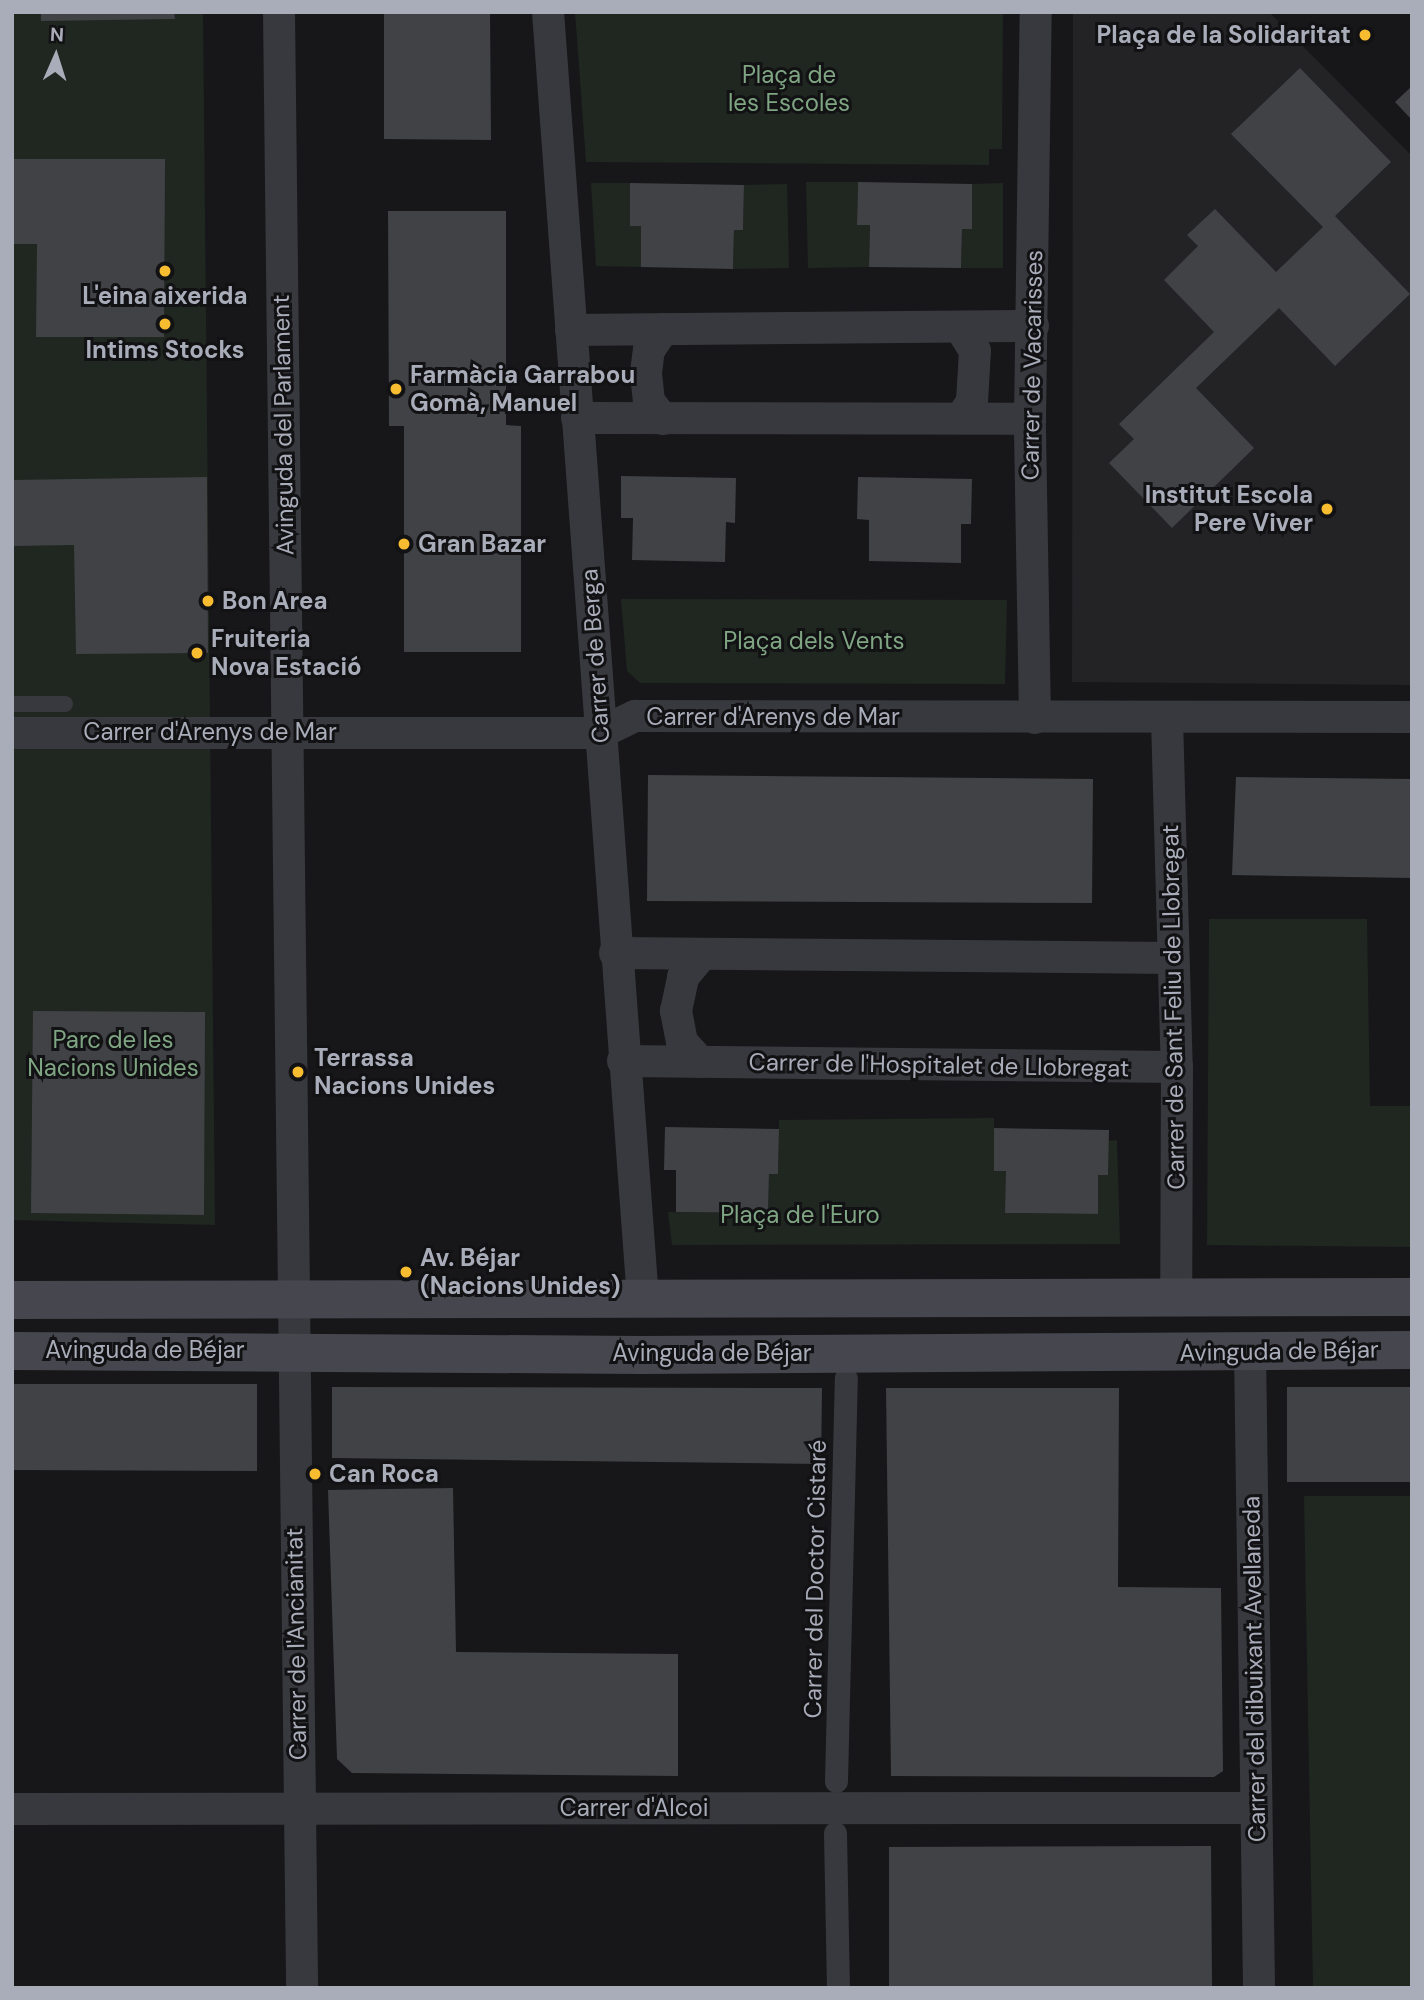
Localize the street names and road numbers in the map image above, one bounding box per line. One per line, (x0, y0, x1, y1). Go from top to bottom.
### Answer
street label: Carrer de Vacarisses (1016, 250, 1048, 480)
street label: Avinguda del Parlament (266, 294, 300, 556)
street label: Carrer de Berga (575, 568, 615, 744)
street label: Carrer d'Arenys de Mar (646, 703, 900, 731)
street label: Carrer d'Arenys de Mar (83, 718, 337, 746)
street label: Carrer de Sant Feliu de Llobregat (1155, 824, 1191, 1190)
street label: Carrer de l'Hospitalet de Llobregat (748, 1047, 1130, 1083)
street label: Avinguda de Béjar (1179, 1335, 1379, 1367)
street label: Avinguda de Béjar (45, 1336, 245, 1364)
street label: Avinguda de Béjar (612, 1339, 812, 1367)
street label: Carrer del Doctor Cistaré (798, 1439, 832, 1719)
street label: Carrer del dibuixant Avellaneda (1237, 1496, 1271, 1842)
street label: Carrer de l'Ancianitat (280, 1527, 312, 1761)
street label: Carrer d'Alcoi (560, 1794, 708, 1822)

